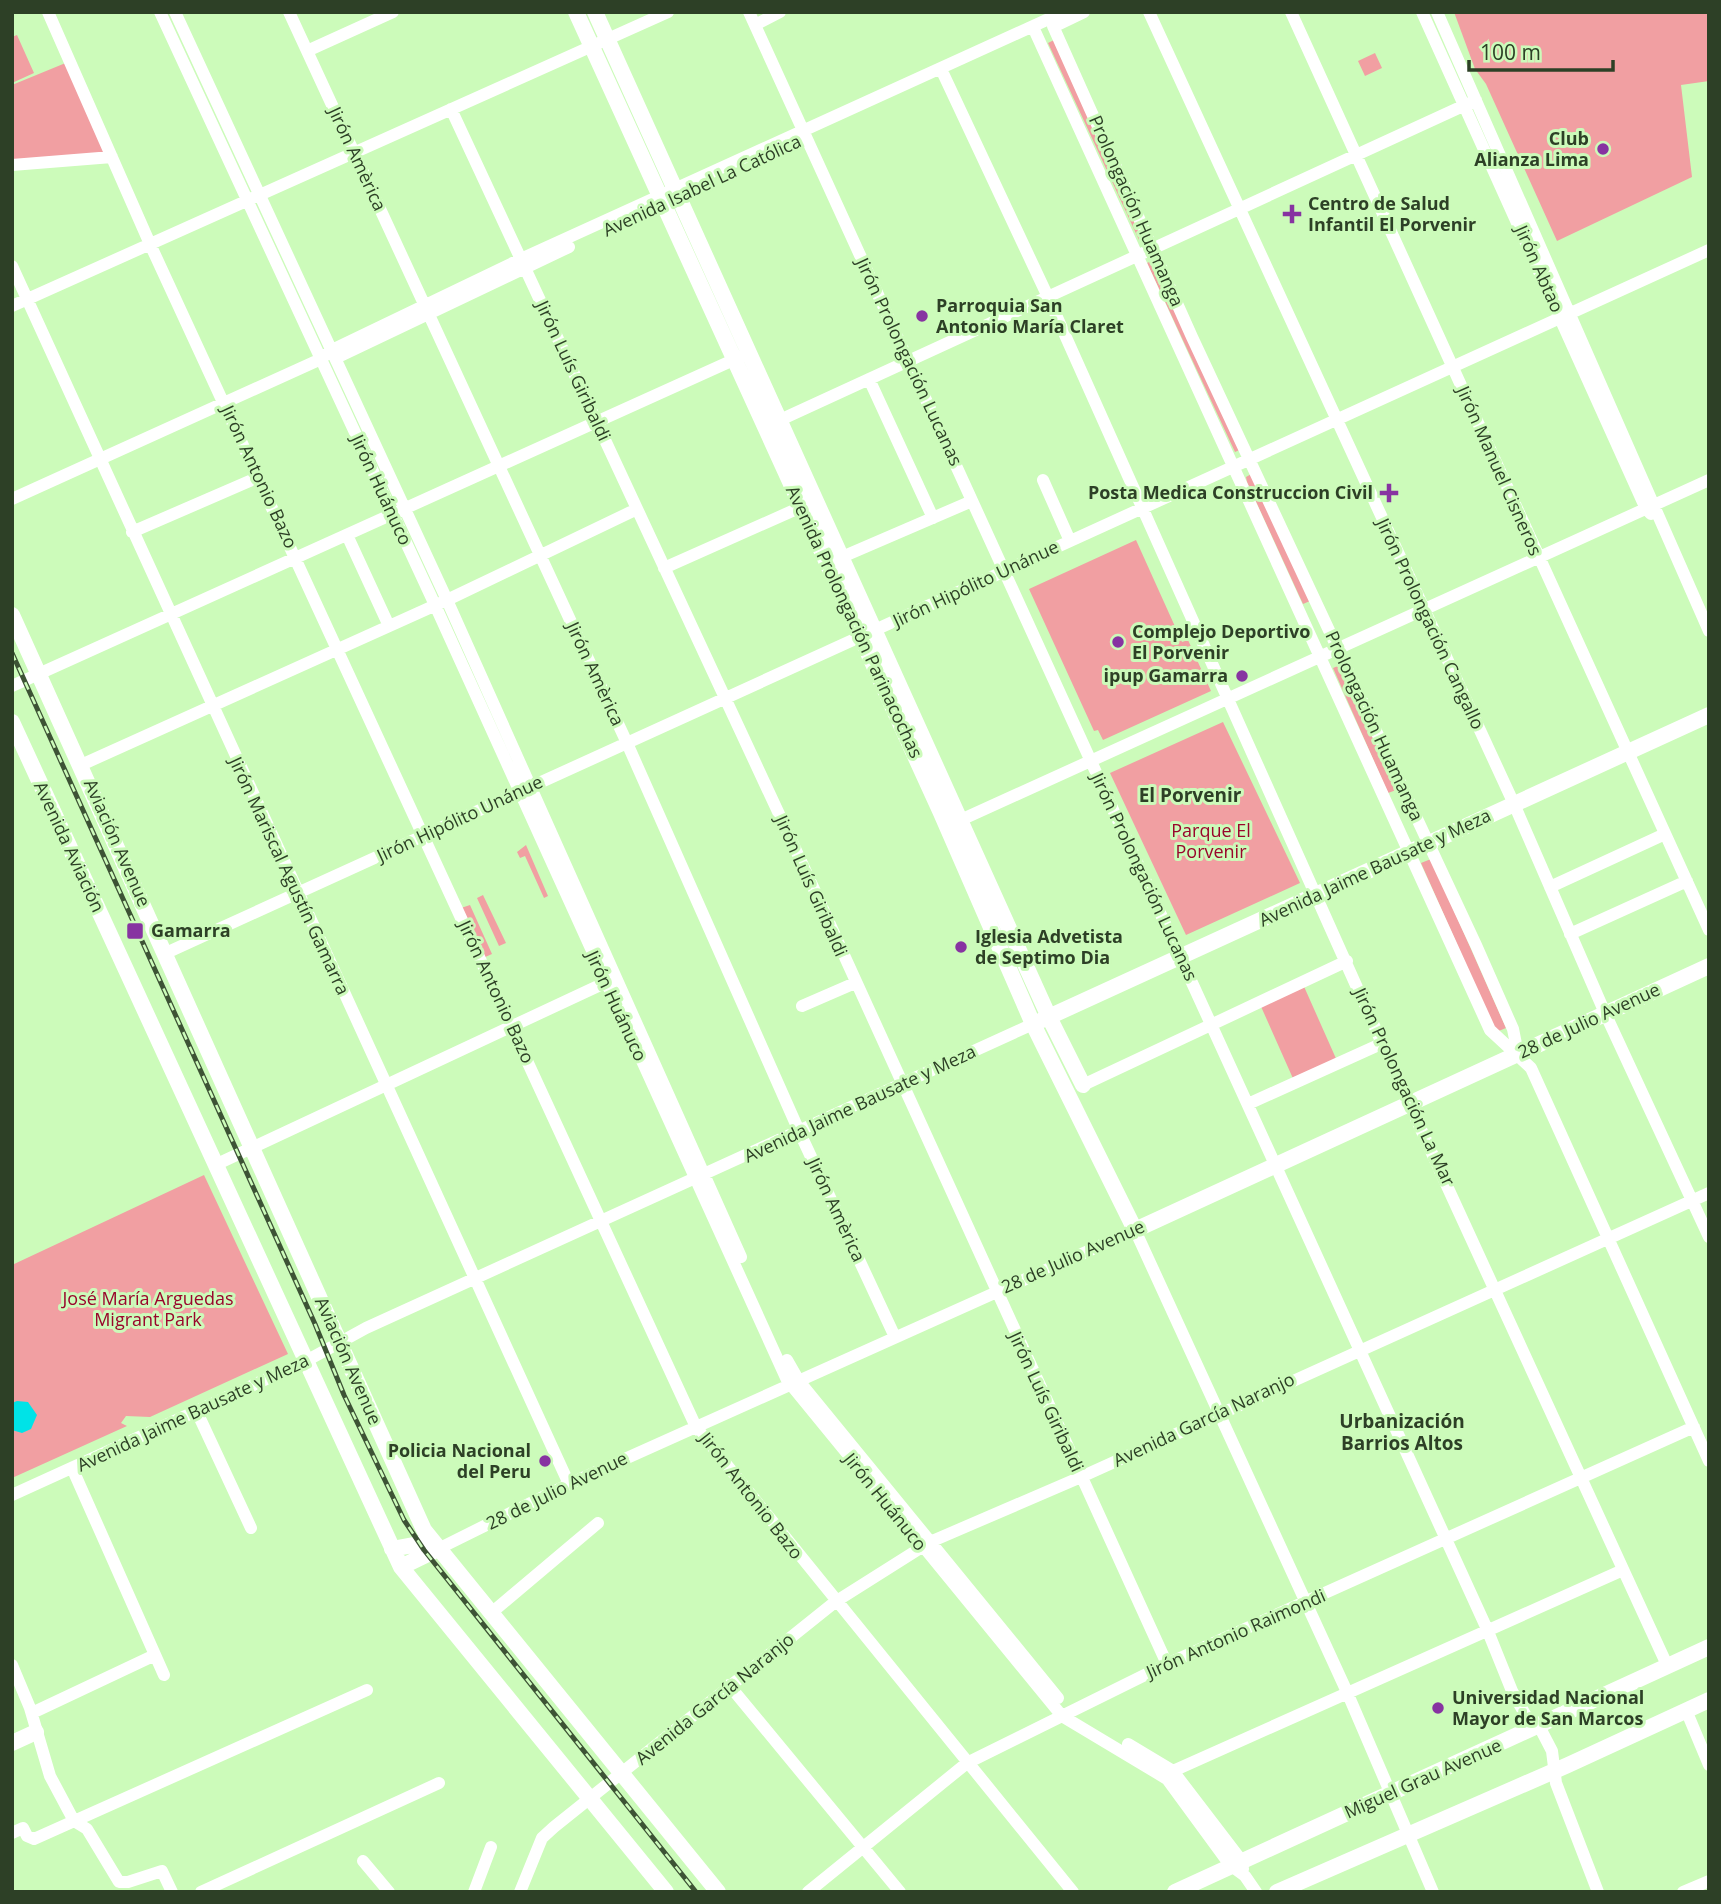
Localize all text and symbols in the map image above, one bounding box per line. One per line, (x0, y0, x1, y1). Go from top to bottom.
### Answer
scale bar (1469, 28, 1612, 72)
text: 100 m (1480, 38, 1541, 66)
street label: Jirón Amèrica (323, 101, 392, 214)
street label: Prolongación Huamanga (1084, 111, 1190, 310)
place label: Club Alianza Lima (1474, 126, 1589, 171)
street label: Avenida Isabel La Católica (599, 129, 805, 242)
marker: Club Alianza Lima (1595, 141, 1611, 157)
place label: Centro de Salud Infantil El Porvenir (1308, 191, 1476, 236)
marker: Centro de Salud Infantil El Porvenir (1282, 204, 1302, 224)
street label: Jirón Abtao (1509, 219, 1570, 316)
street label: Jirón Prolongación Lucanas (850, 252, 969, 469)
place label: Parroquia San Antonio María Claret (936, 293, 1124, 338)
street label: Jirón Luís Giribaldi (530, 295, 617, 445)
marker: Parroquia San Antonio María Claret (914, 308, 930, 324)
street label: Jirón Manuel Cisneros (1451, 380, 1548, 559)
street label: Jirón Antonio Bazo (215, 399, 304, 552)
street label: Jirón Huánuco (345, 429, 418, 549)
place label: Posta Medica Construccion Civil (1088, 480, 1373, 504)
street label: Avenida Prolongación Parinacochas (781, 481, 929, 762)
marker: Posta Medica Construccion Civil (1379, 483, 1399, 503)
street label: Jirón Prolongación Cangallo (1371, 512, 1490, 733)
street label: Jirón Hipólito Unánue (887, 534, 1062, 633)
street label: Jirón Amèrica (561, 616, 630, 729)
place label: Complejo Deportivo El Porvenir (1132, 619, 1310, 664)
street label: Prolongación Huamanga (1320, 627, 1429, 824)
marker: Complejo Deportivo El Porvenir (1110, 634, 1126, 650)
place label: ipup Gamarra (1104, 663, 1228, 687)
marker: ipup Gamarra (1234, 668, 1250, 684)
street label: Jirón Mariscal Agustín Gamarra (223, 751, 356, 998)
street label: Jirón Prolongación Lucanas (1085, 767, 1204, 984)
street label: Jirón Hipólito Unánue (371, 769, 546, 868)
street label: Aviación Avenue (79, 775, 157, 910)
street label: Avenida Aviación (29, 777, 111, 916)
district label: El Porvenir (1139, 782, 1242, 808)
street label: Avenida Jaime Bausate y Meza (1255, 803, 1495, 932)
street label: Jirón Luís Giribaldi (769, 809, 854, 960)
park label: Parque El Porvenir (1171, 818, 1251, 863)
street label: Jirón Antonio Bazo (452, 914, 541, 1067)
place label: Gamarra (151, 918, 231, 942)
marker: Gamarra (125, 921, 145, 941)
place label: Iglesia Advetista de Septimo Dia (975, 924, 1123, 969)
marker: Iglesia Advetista de Septimo Dia (953, 939, 969, 955)
street label: Jirón Huánuco (580, 945, 653, 1065)
street label: 28 de Julio Avenue (1514, 977, 1664, 1064)
street label: Jirón Prolongación La Mar (1348, 982, 1462, 1190)
street label: Avenida Jaime Bausate y Meza (740, 1039, 980, 1168)
street label: Jirón Amèrica (802, 1152, 871, 1265)
street label: 28 de Julio Avenue (997, 1214, 1148, 1298)
park label: José María Arguedas Migrant Park (60, 1286, 234, 1331)
street label: Aviación Avenue (310, 1293, 388, 1428)
street label: Jirón Luís Giribaldi (1003, 1326, 1090, 1476)
street label: Avenida Jaime Bausate y Meza (73, 1348, 313, 1477)
street label: Avenida García Naranjo (1109, 1367, 1298, 1472)
district label: Urbanización Barrios Altos (1339, 1408, 1465, 1456)
street label: Jirón Antonio Bazo (693, 1425, 809, 1564)
place label: Policia Nacional del Peru (388, 1438, 531, 1483)
street label: 28 de Julio Avenue (482, 1446, 631, 1535)
street label: Jirón Huánuco (838, 1446, 933, 1555)
marker: Policia Nacional del Peru (537, 1453, 553, 1469)
street label: Jirón Antonio Raimondi (1140, 1583, 1329, 1684)
street label: Avenida García Naranjo (630, 1627, 799, 1770)
place label: Universidad Nacional Mayor de San Marcos (1452, 1685, 1644, 1730)
marker: Universidad Nacional Mayor de San Marcos (1430, 1700, 1446, 1716)
street label: Miguel Grau Avenue (1340, 1733, 1505, 1824)

